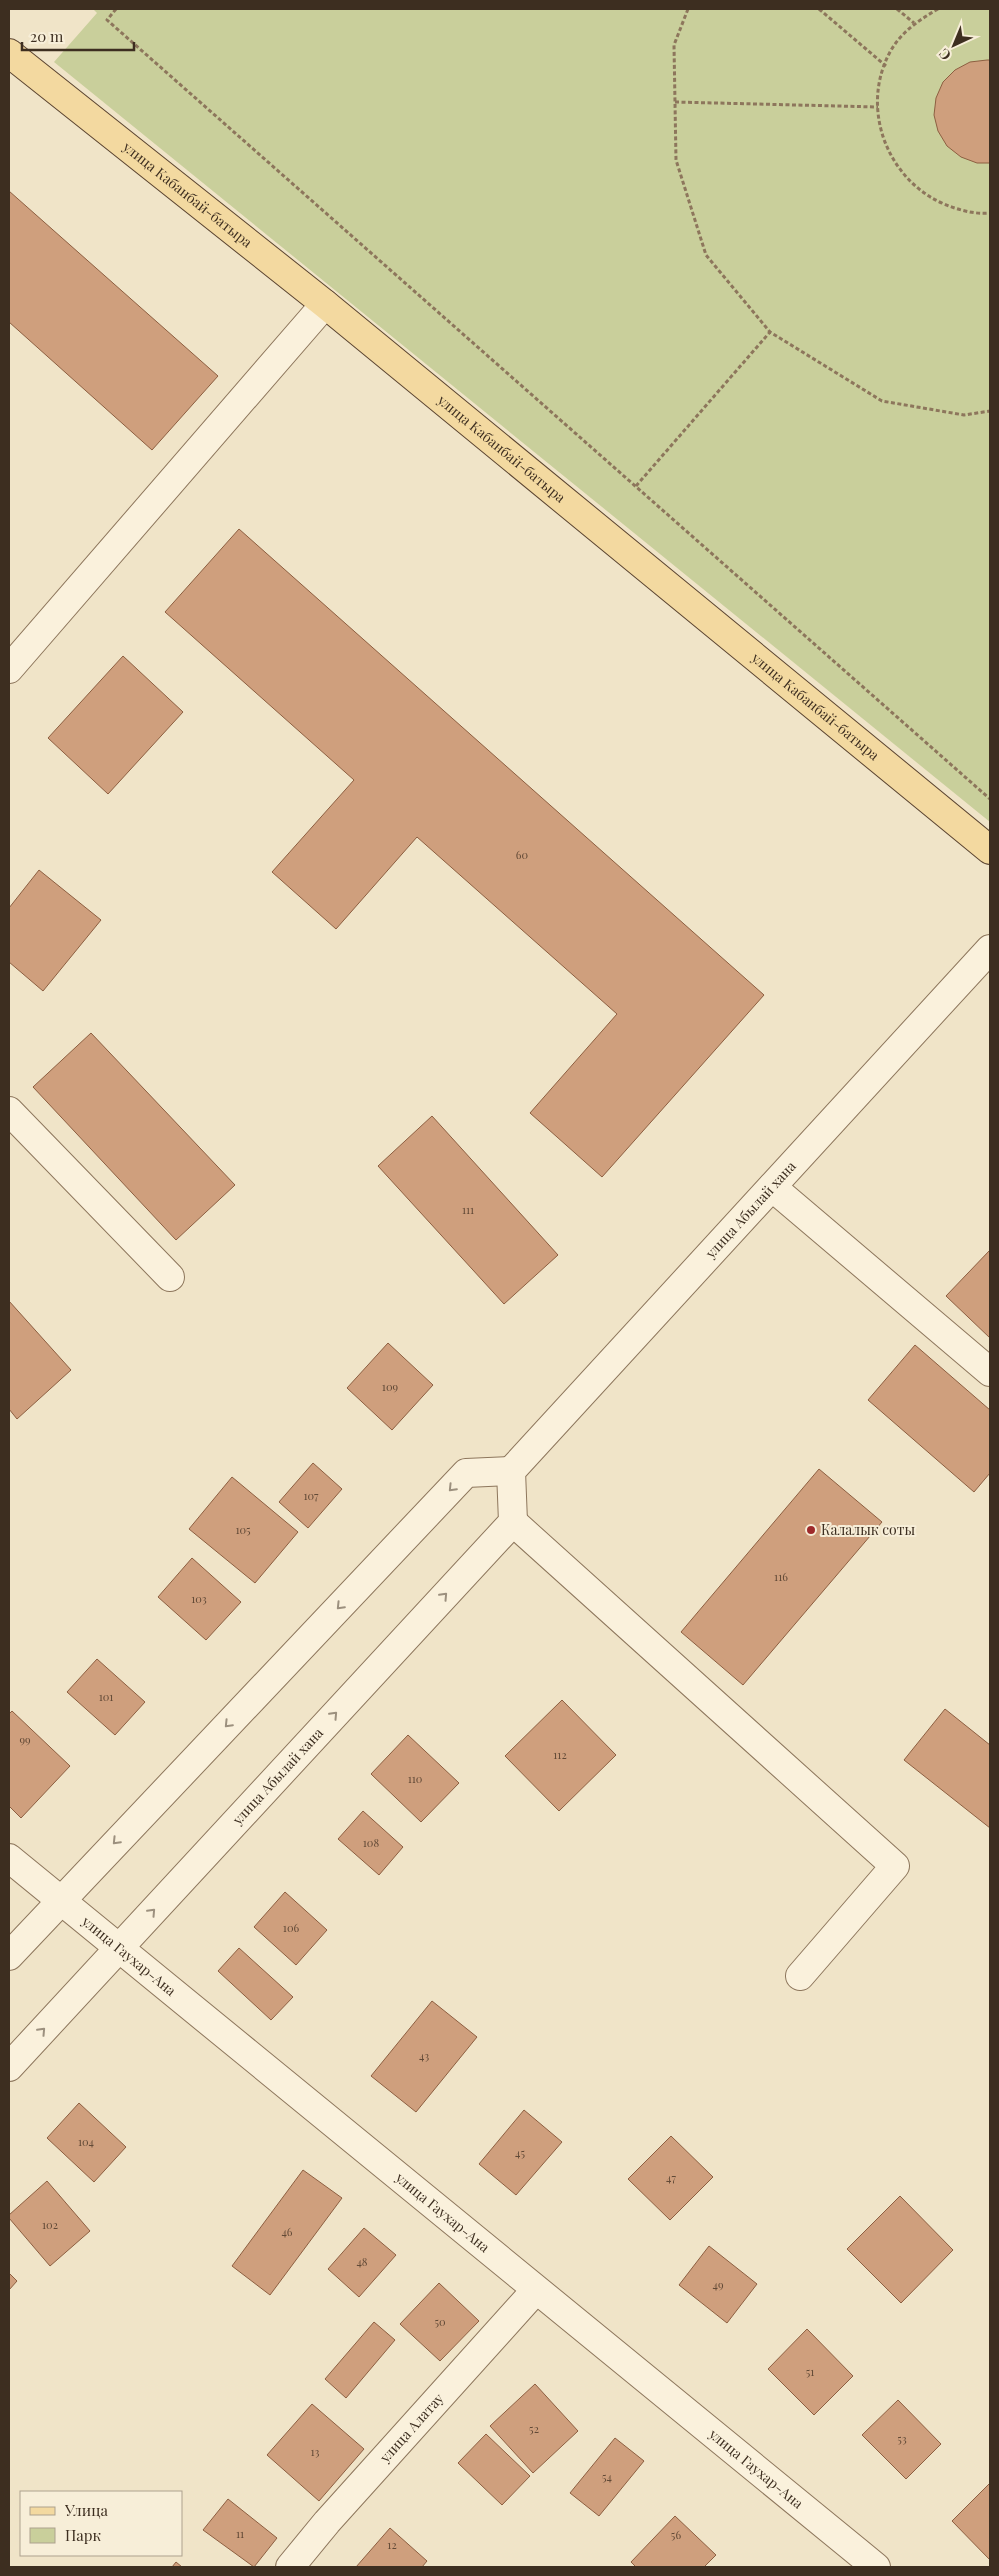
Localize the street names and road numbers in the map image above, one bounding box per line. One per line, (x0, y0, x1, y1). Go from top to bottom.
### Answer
street label: улица Кабанбай-батыра (119, 137, 256, 252)
street label: улица Кабанбай-батыра (433, 390, 570, 507)
street label: улица Кабанбай-батыра (747, 648, 883, 764)
street label: улица Абылай хана (700, 1157, 800, 1263)
street label: улица Абылай хана (227, 1723, 327, 1829)
street label: улица Гаухар-Ана (78, 1911, 180, 2000)
street label: улица Гаухар-Ана (391, 2167, 494, 2256)
street label: улица Алатау (375, 2389, 448, 2467)
street label: улица Гаухар-Ана (705, 2424, 807, 2513)

